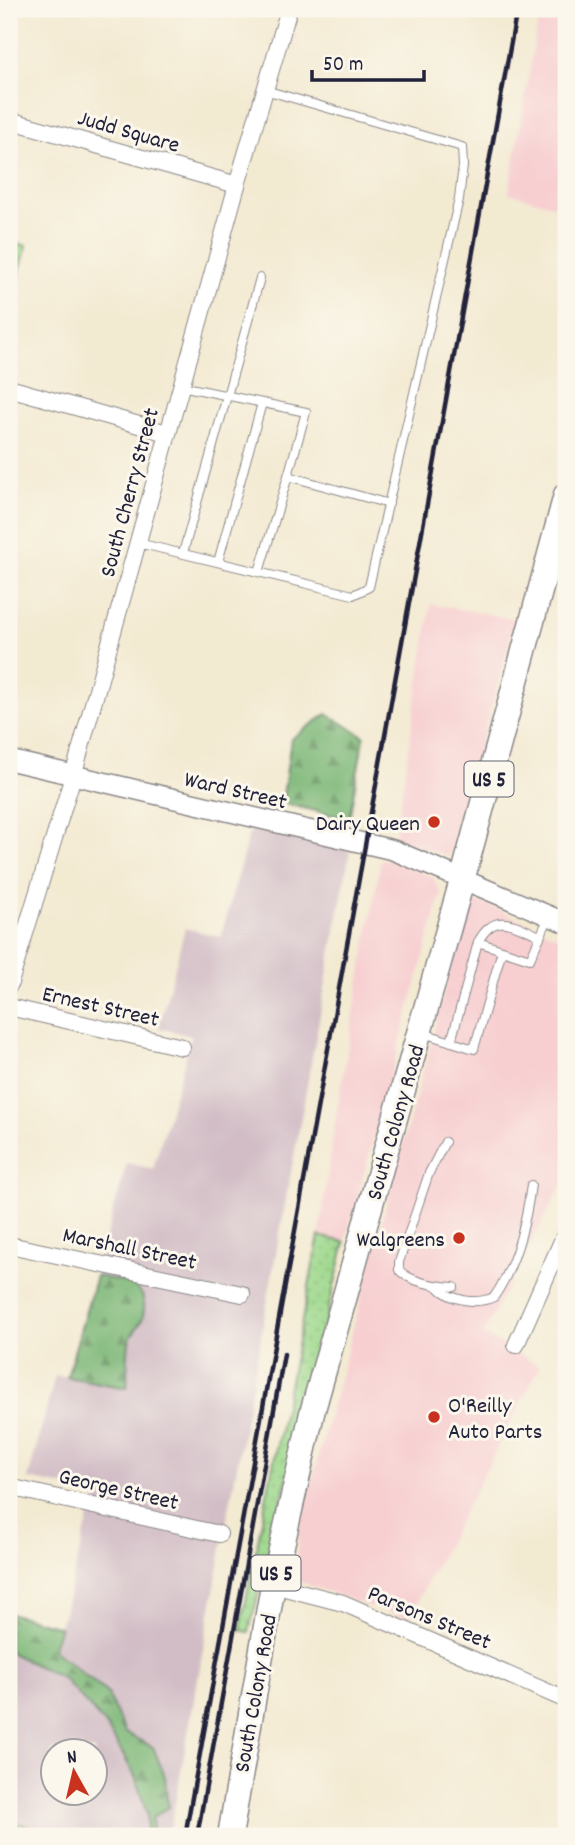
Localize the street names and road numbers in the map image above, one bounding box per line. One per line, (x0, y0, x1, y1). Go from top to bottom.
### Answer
street label: Judd Square (73, 103, 183, 164)
street label: South Cherry Street (93, 405, 170, 581)
road number: US 5 (464, 762, 514, 796)
street label: Ward Street (181, 765, 290, 820)
street label: Ernest Street (38, 979, 162, 1038)
street label: South Colony Road (359, 1041, 435, 1204)
street label: Marshall Street (59, 1220, 199, 1281)
street label: George Street (55, 1462, 181, 1521)
road number: US 5 (252, 1556, 300, 1590)
street label: Parsons Street (362, 1578, 495, 1660)
street label: South Colony Road (227, 1612, 288, 1775)

